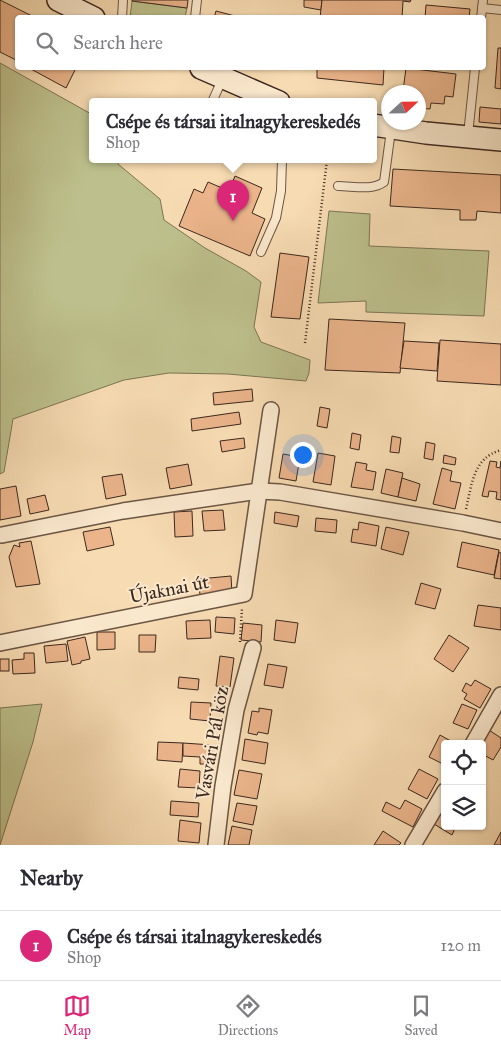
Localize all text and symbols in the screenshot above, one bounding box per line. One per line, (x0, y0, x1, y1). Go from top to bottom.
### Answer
search box (15, 15, 486, 70)
icon: search (33, 29, 61, 57)
text: Search here (73, 31, 163, 54)
north arrow (381, 85, 426, 130)
popup (89, 98, 377, 163)
text: Csépe és társai italnagykereskedés (106, 110, 360, 133)
text: Shop (106, 133, 140, 152)
pin: 1 (217, 180, 249, 221)
your location (290, 442, 316, 468)
street label: Újaknai út (127, 569, 211, 608)
street label: Vasvári Pál köz (191, 684, 233, 803)
map controls (441, 740, 486, 830)
button: locate (441, 740, 486, 785)
button: layers (441, 785, 486, 830)
text: Nearby (20, 865, 83, 891)
text: Csépe és társai italnagykereskedés (67, 925, 322, 948)
text: 1 (33, 936, 39, 955)
text: 120 m (441, 936, 481, 955)
text: Shop (67, 948, 101, 967)
tab: Map (63, 992, 91, 1039)
tab: Directions (218, 992, 278, 1039)
tab: Saved (405, 992, 438, 1039)

